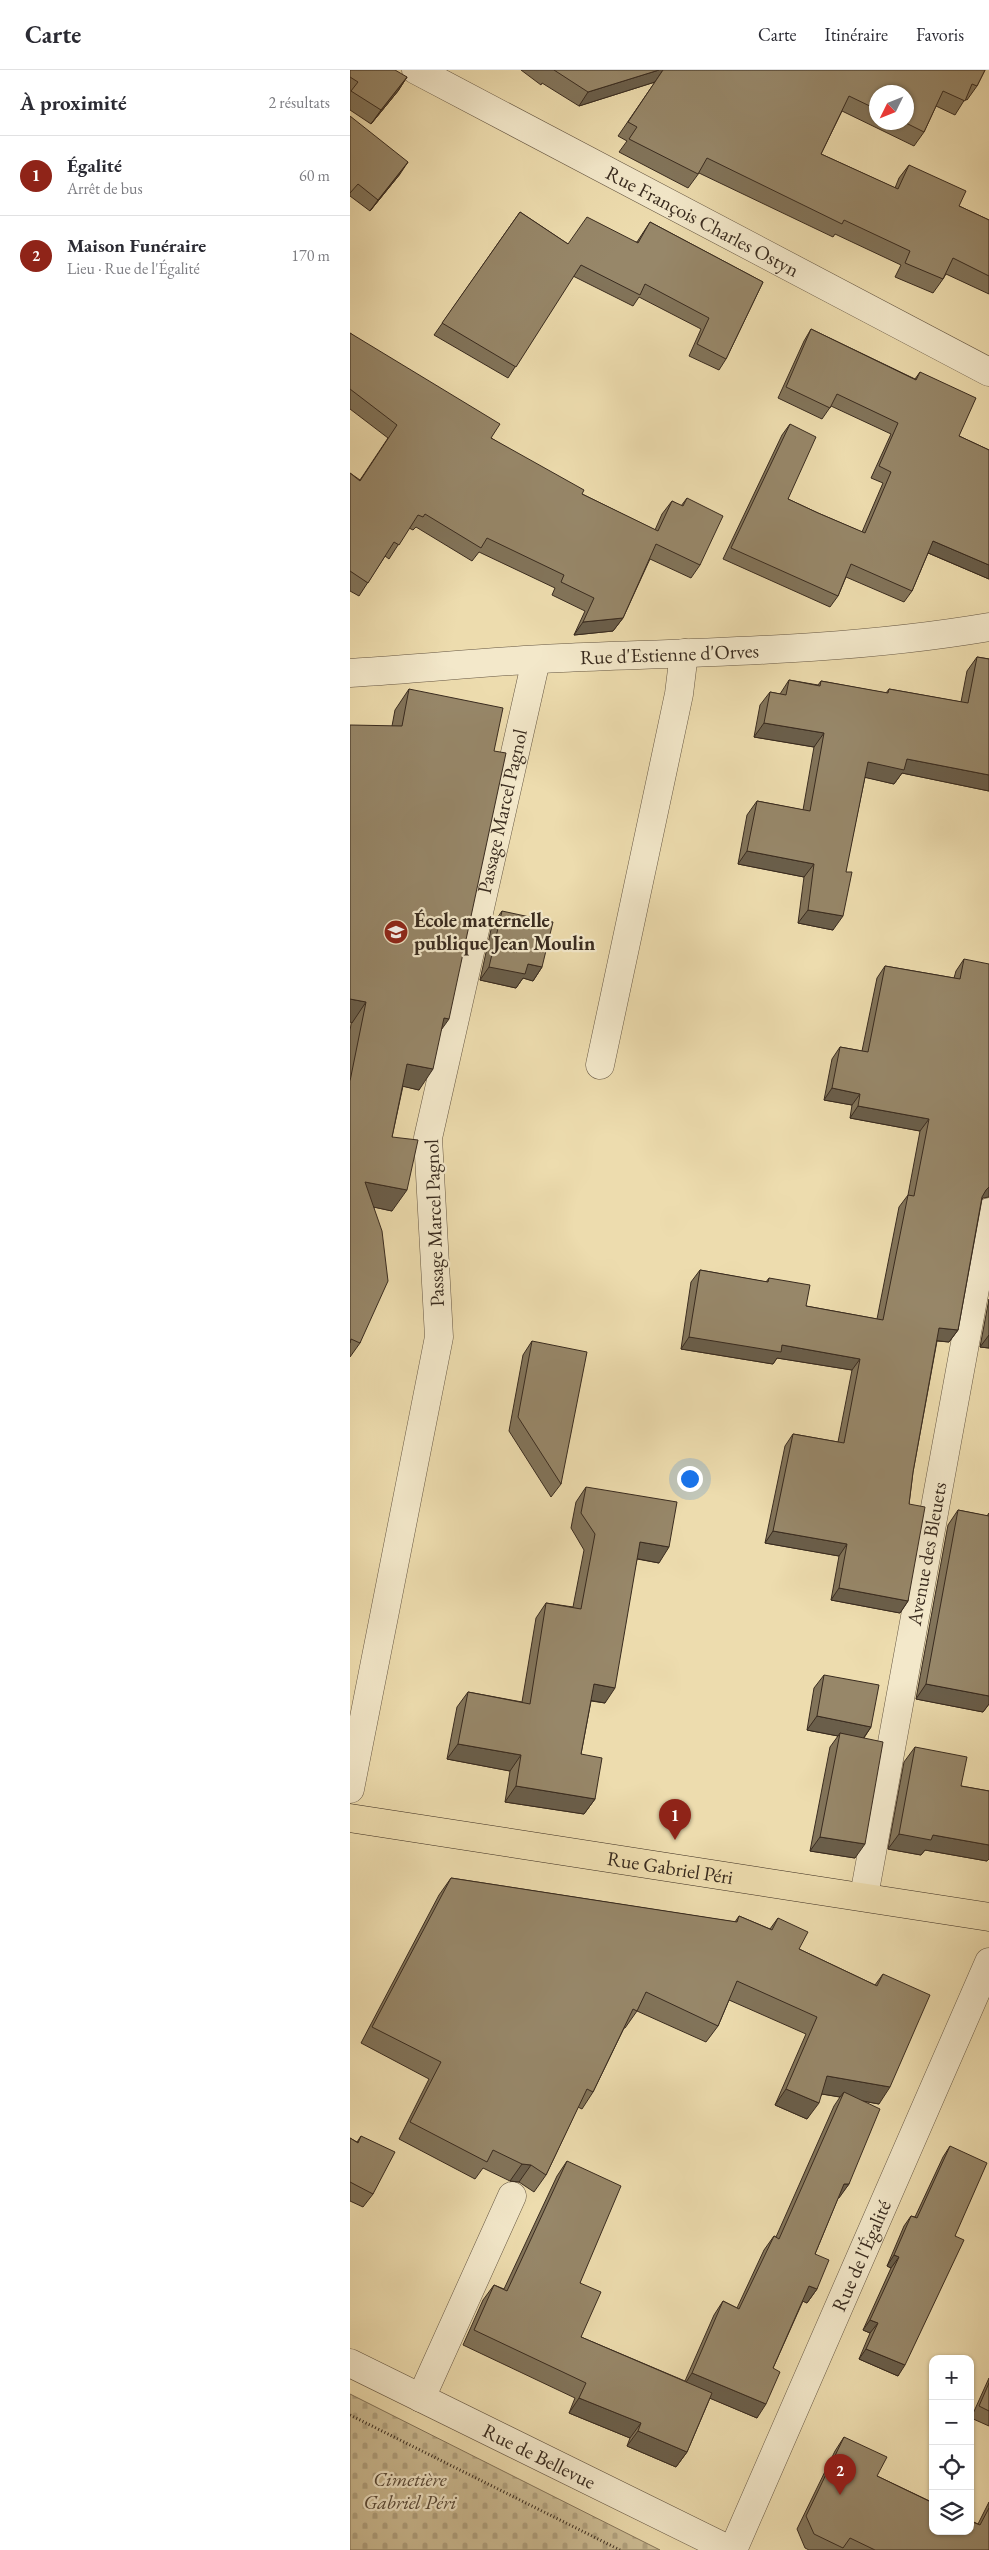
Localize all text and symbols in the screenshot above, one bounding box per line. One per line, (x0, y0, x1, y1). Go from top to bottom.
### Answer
text: Carte (25, 19, 81, 50)
text: Carte (758, 23, 797, 46)
text: Itinéraire (825, 23, 888, 46)
text: Favoris (916, 23, 964, 46)
north arrow (869, 85, 914, 130)
text: À proximité (20, 89, 127, 116)
text: 2 résultats (268, 92, 330, 113)
text: Égalité (67, 153, 122, 178)
street label: Rue François Charles Ostyn (602, 159, 804, 283)
text: 1 (32, 165, 40, 186)
text: 60 m (299, 165, 330, 186)
text: Arrêt de bus (67, 178, 143, 199)
text: Maison Funéraire (67, 233, 206, 258)
text: 2 (32, 245, 40, 266)
text: 170 m (291, 245, 330, 266)
text: Lieu · Rue de l'Égalité (67, 258, 200, 279)
street label: Rue d'Estienne d'Orves (579, 637, 759, 670)
street label: Passage Marcel Pagnol (471, 726, 533, 896)
place label: École maternelle publique Jean Moulin (414, 907, 595, 956)
school or university icon: École maternelle publique Jean Moulin (383, 919, 409, 945)
street label: Passage Marcel Pagnol (418, 1139, 450, 1307)
your location (677, 1466, 703, 1492)
street label: Avenue des Bleuets (901, 1480, 952, 1628)
pin: 1 (659, 1799, 691, 1840)
street label: Rue Gabriel Péri (605, 1845, 735, 1890)
street label: Rue de l'Égalité (825, 2196, 897, 2315)
map controls (929, 2355, 974, 2535)
button: + (929, 2355, 974, 2400)
button: − (929, 2400, 974, 2445)
street label: Rue de Bellevue (479, 2417, 600, 2495)
button: locate (929, 2445, 974, 2490)
pin: 2 (824, 2454, 856, 2495)
park label: Cimetière Gabriel Péri (364, 2466, 458, 2515)
button: layers (929, 2490, 974, 2535)

